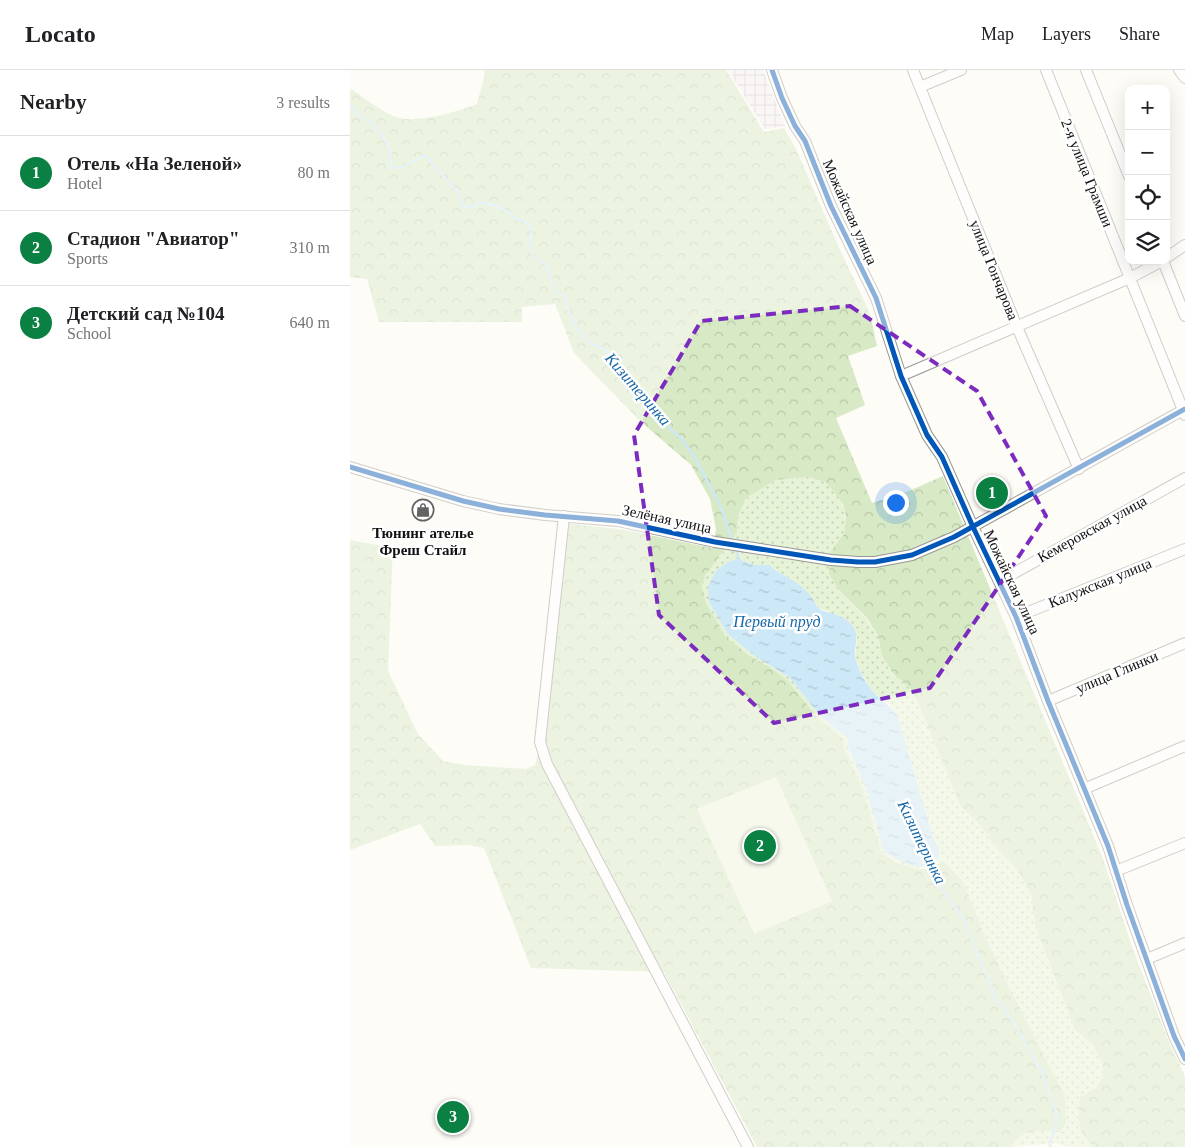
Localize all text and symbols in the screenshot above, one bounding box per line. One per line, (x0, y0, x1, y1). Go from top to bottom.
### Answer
text: Locato (25, 21, 96, 47)
text: Map (981, 24, 1014, 44)
text: Layers (1042, 24, 1091, 44)
text: Share (1119, 24, 1160, 44)
map controls (1125, 85, 1170, 265)
button: + (1125, 85, 1170, 130)
text: Nearby (20, 90, 87, 114)
text: 3 results (276, 94, 330, 111)
street label: 2-я улица Грамши (1058, 117, 1116, 229)
button: − (1125, 130, 1170, 175)
text: Отель «На Зеленой» (67, 153, 242, 174)
street label: Можайская улица (820, 157, 880, 267)
text: 1 (32, 164, 40, 181)
text: 80 m (298, 164, 330, 181)
text: Hotel (67, 175, 103, 192)
button: locate (1125, 175, 1170, 220)
street label: улица Гончарова (967, 218, 1021, 323)
button: layers (1125, 220, 1170, 265)
text: Стадион "Авиатор" (67, 228, 239, 249)
text: 2 (32, 239, 40, 256)
text: 310 m (290, 239, 330, 256)
text: Sports (67, 250, 108, 267)
text: Детский сад №104 (67, 303, 224, 324)
text: 3 (32, 314, 40, 331)
text: 640 m (290, 314, 330, 331)
text: School (67, 325, 111, 342)
water label: Кизитеринка (600, 349, 674, 429)
pin: 1 (976, 474, 1008, 512)
your location (883, 490, 909, 516)
street label: Кемеровская улица (1035, 492, 1150, 566)
shop icon: Тюнинг ателье Фреш Стайл (411, 498, 435, 522)
street label: Зелёная улица (621, 502, 713, 536)
place label: Тюнинг ателье Фреш Стайл (372, 525, 474, 558)
street label: Можайская улица (981, 527, 1043, 637)
street label: Калужская улица (1046, 555, 1154, 611)
water label: Первый пруд (732, 613, 821, 631)
street label: улица Глинки (1074, 648, 1160, 696)
water label: Кизитеринка (893, 797, 949, 887)
pin: 2 (744, 827, 776, 865)
pin: 3 (437, 1098, 469, 1136)

